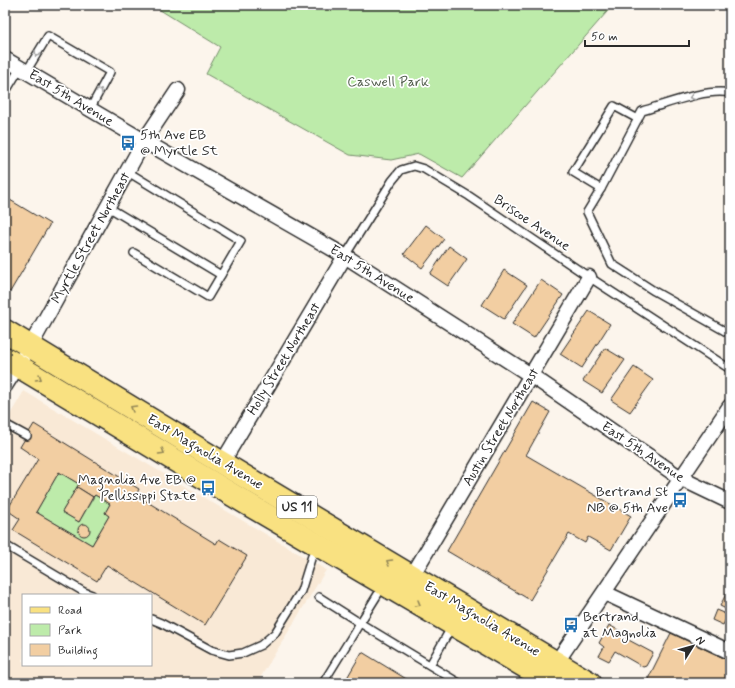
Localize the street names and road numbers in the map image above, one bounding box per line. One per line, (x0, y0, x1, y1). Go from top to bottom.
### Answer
street label: East 5th Avenue (25, 65, 117, 131)
street label: Myrtle Street Northeast (47, 169, 135, 307)
street label: Briscoe Avenue (490, 191, 574, 255)
street label: East 5th Avenue (326, 241, 418, 307)
street label: Holly Street Northeast (243, 299, 325, 419)
street label: Austin Street Northeast (459, 364, 544, 489)
street label: East Magnolia Avenue (143, 410, 266, 495)
street label: East 5th Avenue (598, 418, 688, 486)
road number: US 11 (277, 496, 317, 518)
street label: East Magnolia Avenue (420, 577, 543, 662)

